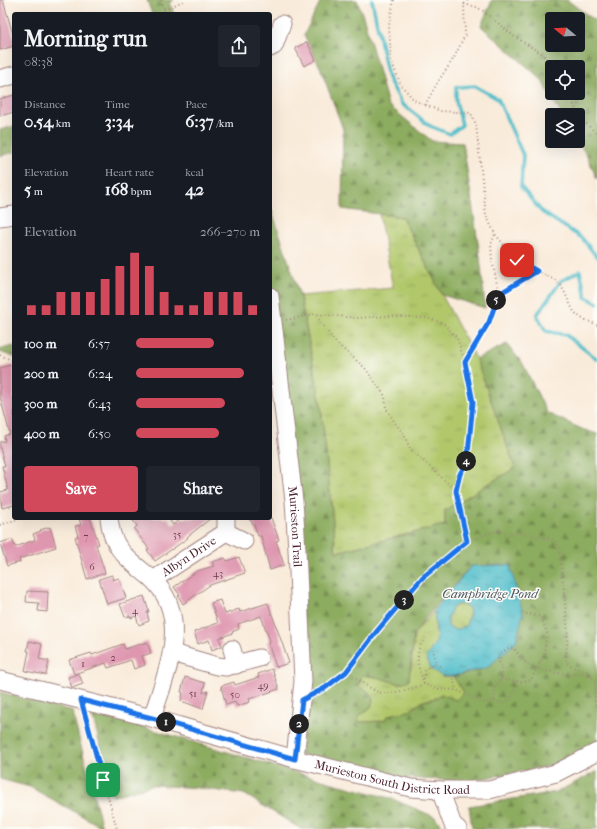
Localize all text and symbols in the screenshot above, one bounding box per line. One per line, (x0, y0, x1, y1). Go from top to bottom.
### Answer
north arrow (545, 12, 585, 52)
map controls (545, 12, 585, 148)
button: share (218, 25, 260, 67)
text: Morning run (24, 26, 147, 52)
text: 08:38 (24, 54, 53, 69)
button: locate (545, 60, 585, 100)
text: Distance (24, 98, 65, 111)
text: Time (105, 98, 130, 111)
text: Pace (185, 98, 207, 111)
button: layers (545, 108, 585, 148)
text: 0.54 (24, 111, 53, 131)
text: 3:34 (105, 111, 133, 131)
text: 6:37 (185, 111, 214, 131)
text: km (53, 117, 71, 130)
text: /km (214, 117, 234, 130)
text: Elevation (24, 166, 68, 179)
text: Heart rate (105, 166, 154, 179)
text: kcal (185, 166, 204, 179)
text: 5 (24, 179, 31, 199)
text: 168 (105, 179, 128, 199)
text: 42 (185, 179, 204, 199)
text: m (31, 185, 43, 198)
text: bpm (128, 185, 152, 198)
text: Elevation (24, 224, 77, 239)
text: 266–270 m (200, 224, 260, 239)
pin (500, 243, 534, 277)
icon: check (506, 249, 528, 271)
pin: 5 (486, 290, 506, 310)
text: 5 (494, 293, 498, 306)
text: 100 m (24, 336, 57, 351)
text: 6:57 (88, 336, 110, 351)
text: 200 m (24, 366, 59, 381)
text: 6:24 (88, 366, 113, 381)
text: 300 m (24, 396, 57, 411)
text: 6:43 (88, 396, 111, 411)
text: 400 m (24, 426, 60, 441)
text: 6:50 (88, 426, 111, 441)
pin: 4 (456, 451, 476, 471)
text: 4 (463, 454, 469, 467)
button: Save (24, 466, 138, 512)
button: Share (146, 466, 260, 512)
street label: Murieston Trail (285, 485, 305, 568)
house number: 35 (173, 529, 181, 541)
house number: 7 (84, 531, 89, 543)
street label: Albyn Drive (158, 533, 219, 580)
house number: 6 (89, 561, 95, 573)
house number: 43 (213, 568, 223, 580)
water label: Campbridge Pond (442, 586, 540, 601)
pin: 3 (394, 590, 414, 610)
text: 3 (402, 593, 406, 606)
house number: 4 (132, 605, 139, 617)
house number: 2 (110, 652, 116, 664)
house number: 1 (81, 658, 85, 670)
house number: 49 (257, 680, 269, 692)
house number: 51 (189, 688, 197, 700)
house number: 50 (230, 689, 240, 701)
pin: 1 (156, 712, 176, 732)
pin: 2 (289, 714, 309, 734)
text: 1 (164, 715, 168, 728)
text: 2 (296, 717, 302, 730)
street label: Murieston South District Road (313, 757, 470, 797)
pin (86, 763, 120, 797)
icon: arrive (92, 769, 114, 791)

